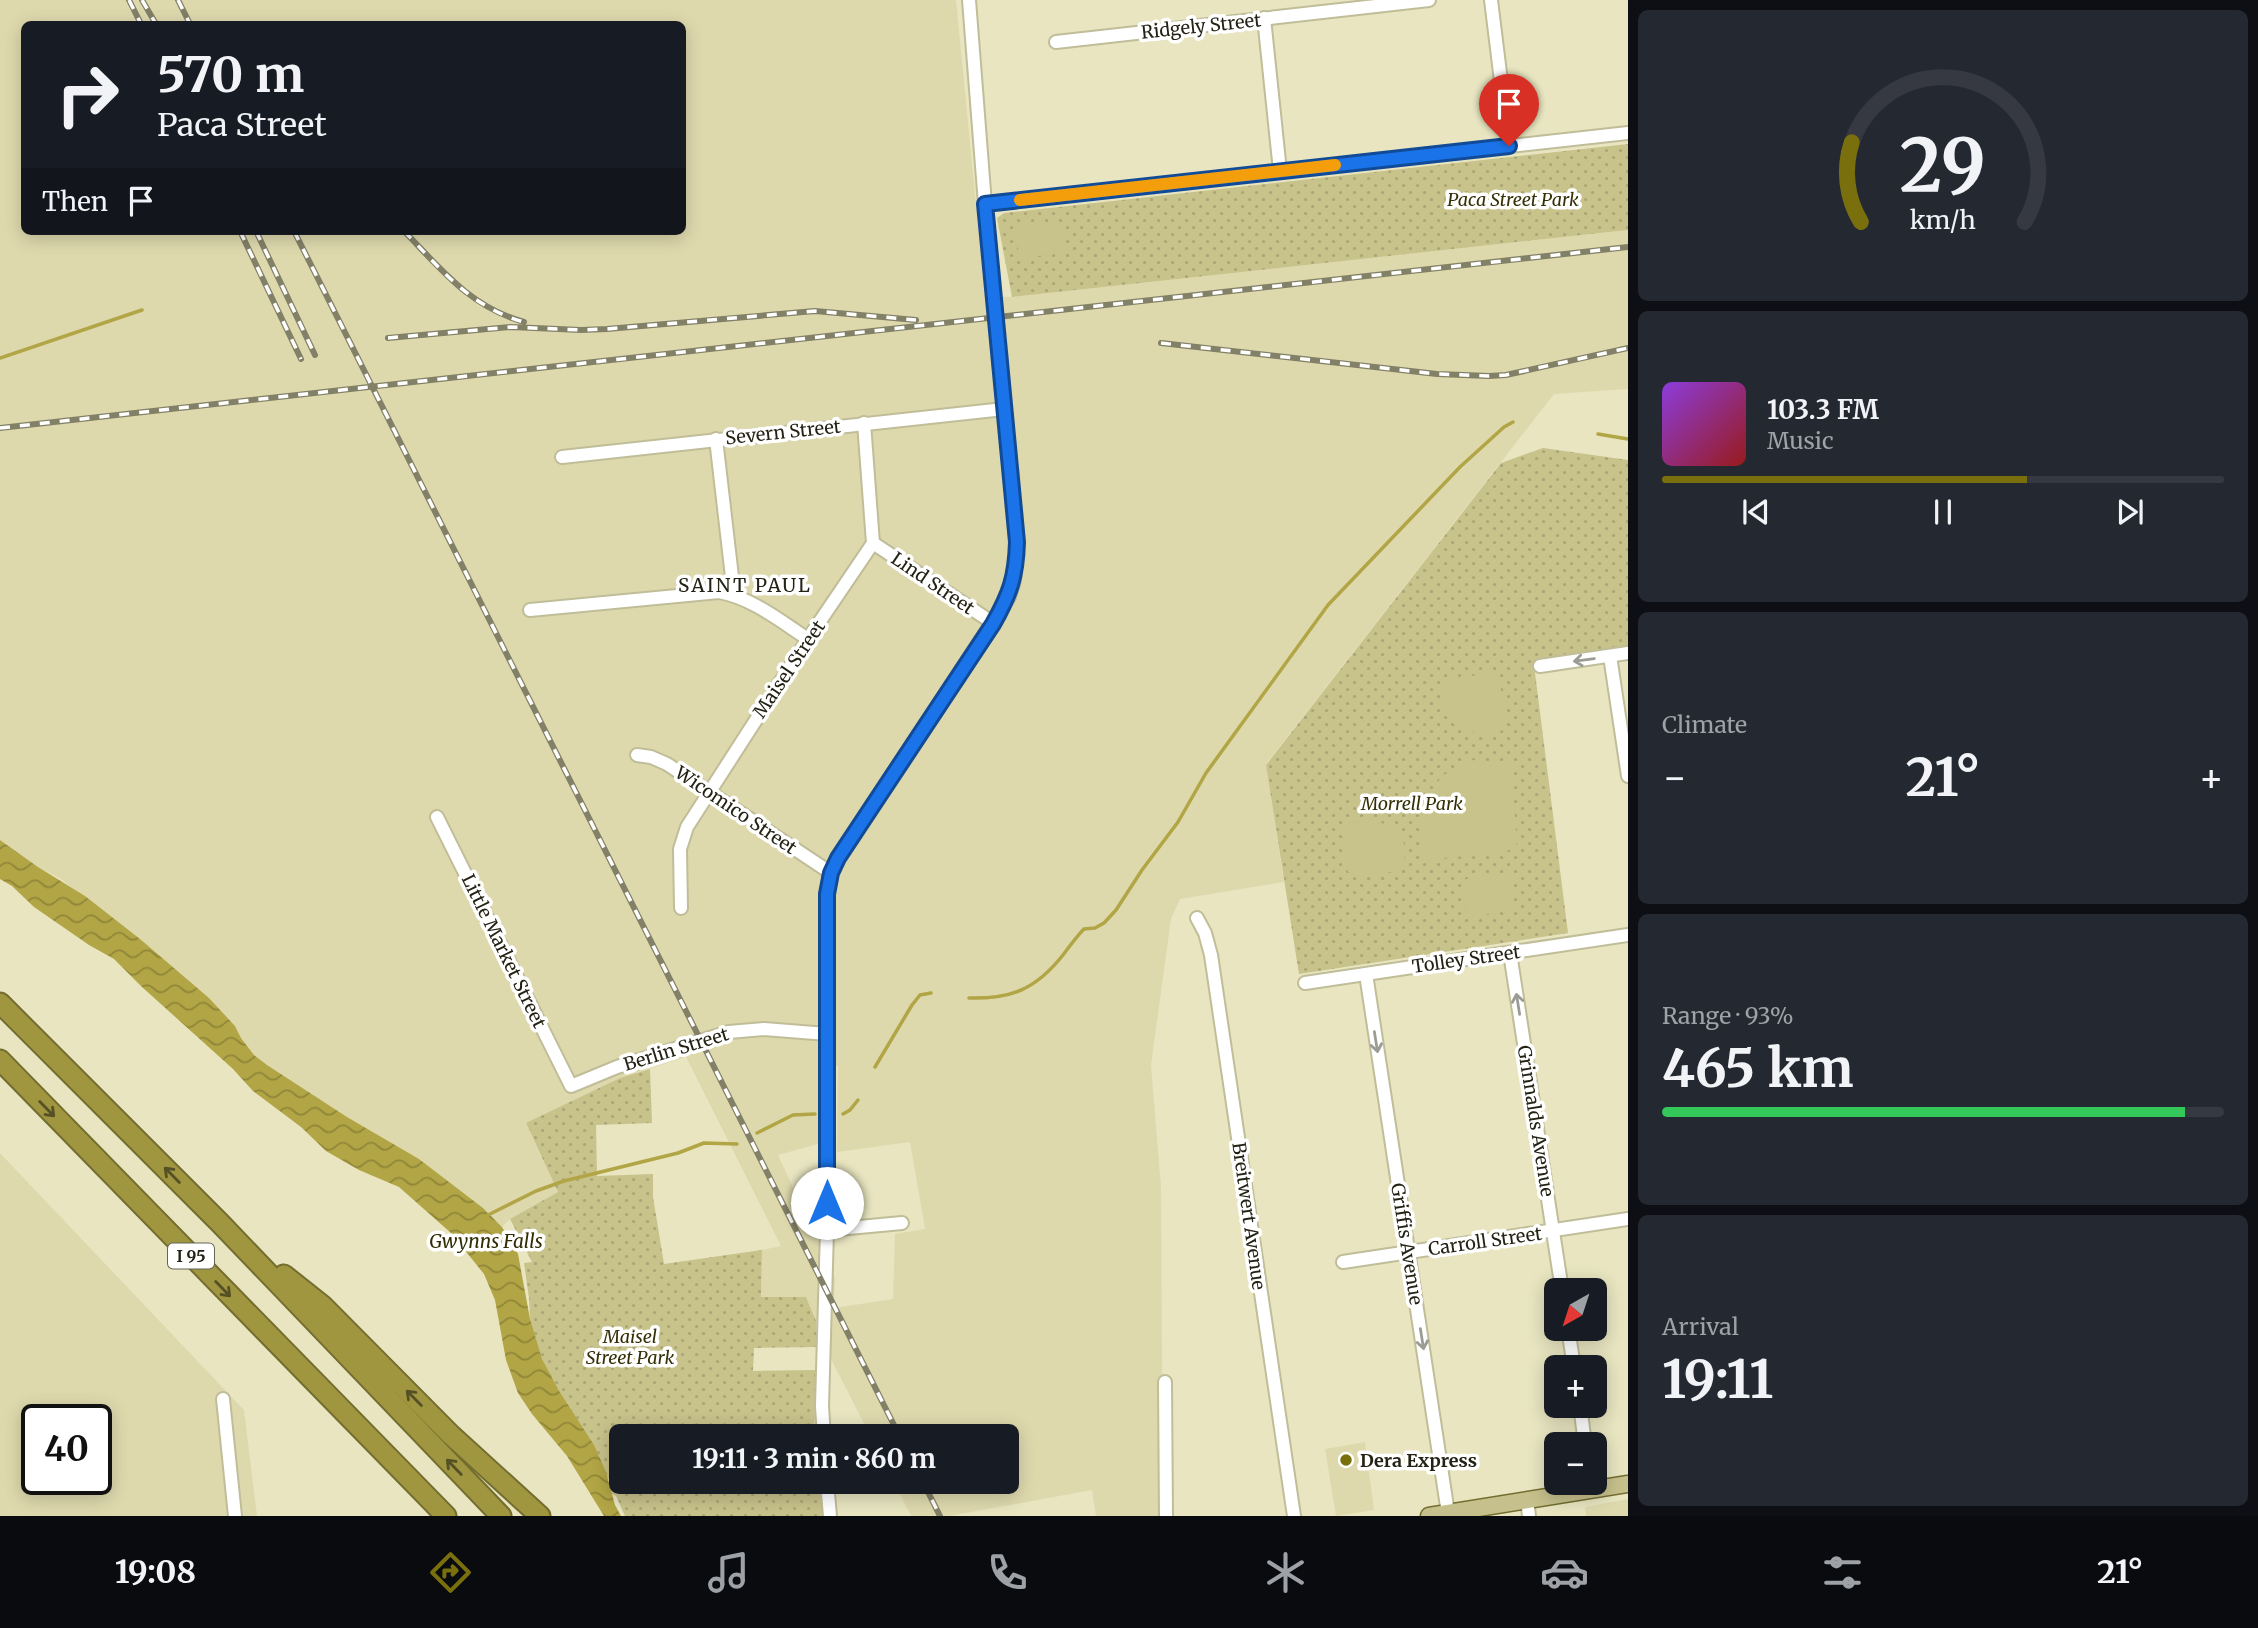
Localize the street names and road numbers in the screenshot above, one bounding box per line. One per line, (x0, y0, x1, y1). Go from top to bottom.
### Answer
street label: Ridgely Street (1140, 8, 1262, 44)
street label: Severn Street (724, 415, 842, 449)
street label: Lind Street (887, 547, 979, 619)
street label: Maisel Street (748, 616, 830, 722)
street label: Wicomico Street (670, 760, 801, 859)
street label: Little Market Street (457, 870, 551, 1032)
street label: Tolley Street (1410, 940, 1522, 978)
street label: Berlin Street (621, 1022, 731, 1076)
street label: Grinnalds Avenue (1513, 1044, 1559, 1198)
street label: Breitwert Avenue (1227, 1141, 1271, 1291)
street label: Griffis Avenue (1386, 1182, 1428, 1306)
street label: Carroll Street (1427, 1222, 1543, 1260)
road number: I 95 (168, 1244, 214, 1268)

